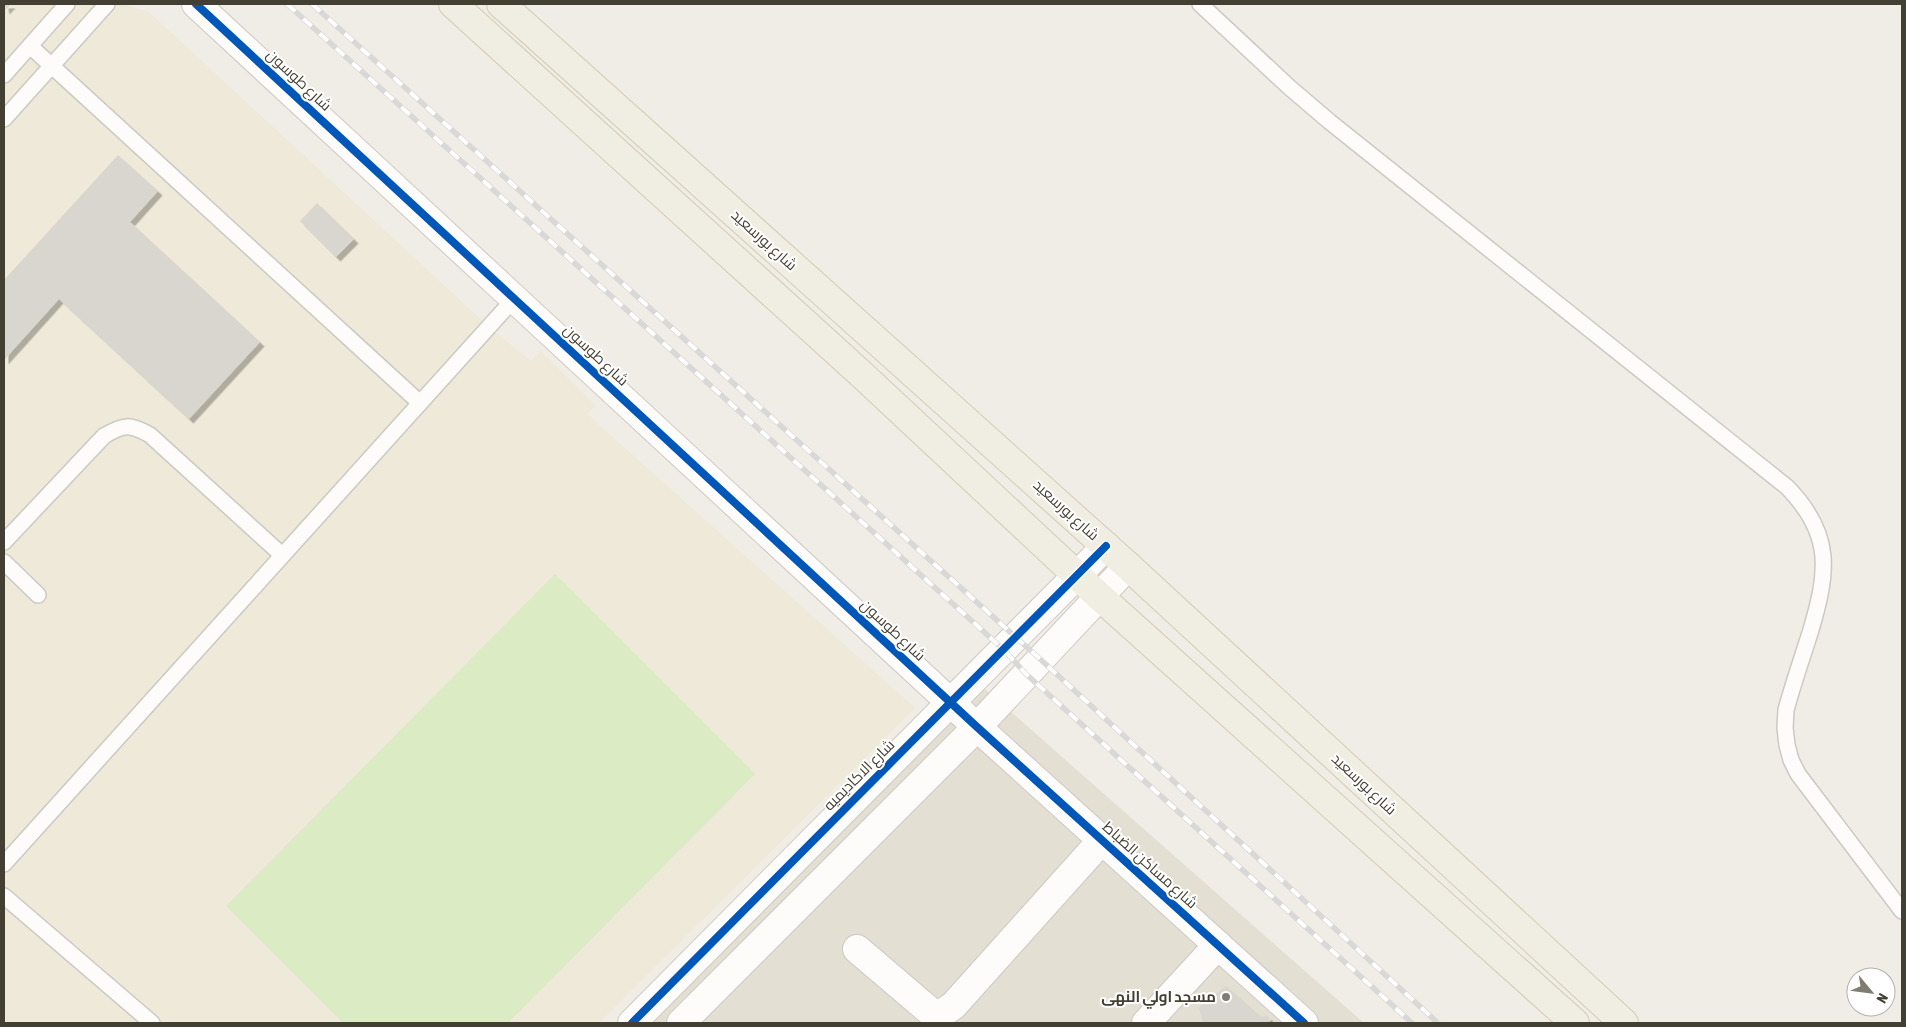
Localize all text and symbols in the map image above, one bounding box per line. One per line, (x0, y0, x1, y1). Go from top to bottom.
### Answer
street label: شارع طوسون (262, 45, 335, 116)
street label: شارع بورسعيد (726, 206, 801, 276)
street label: شارع طوسون (559, 320, 632, 391)
street label: شارع بورسعيد (1028, 476, 1103, 546)
street label: شارع طوسون (856, 595, 929, 666)
street label: شارع الاكاديميه (820, 736, 900, 816)
street label: شارع بورسعيد (1326, 749, 1400, 820)
street label: شارع مساكن الضباط (1098, 818, 1201, 914)
north arrow (1846, 967, 1896, 1017)
place label: مسجد اولي النهى (1101, 988, 1216, 1009)
marker: مسجد اولي النهى (1220, 991, 1232, 1003)
text: N (1873, 991, 1891, 1006)

